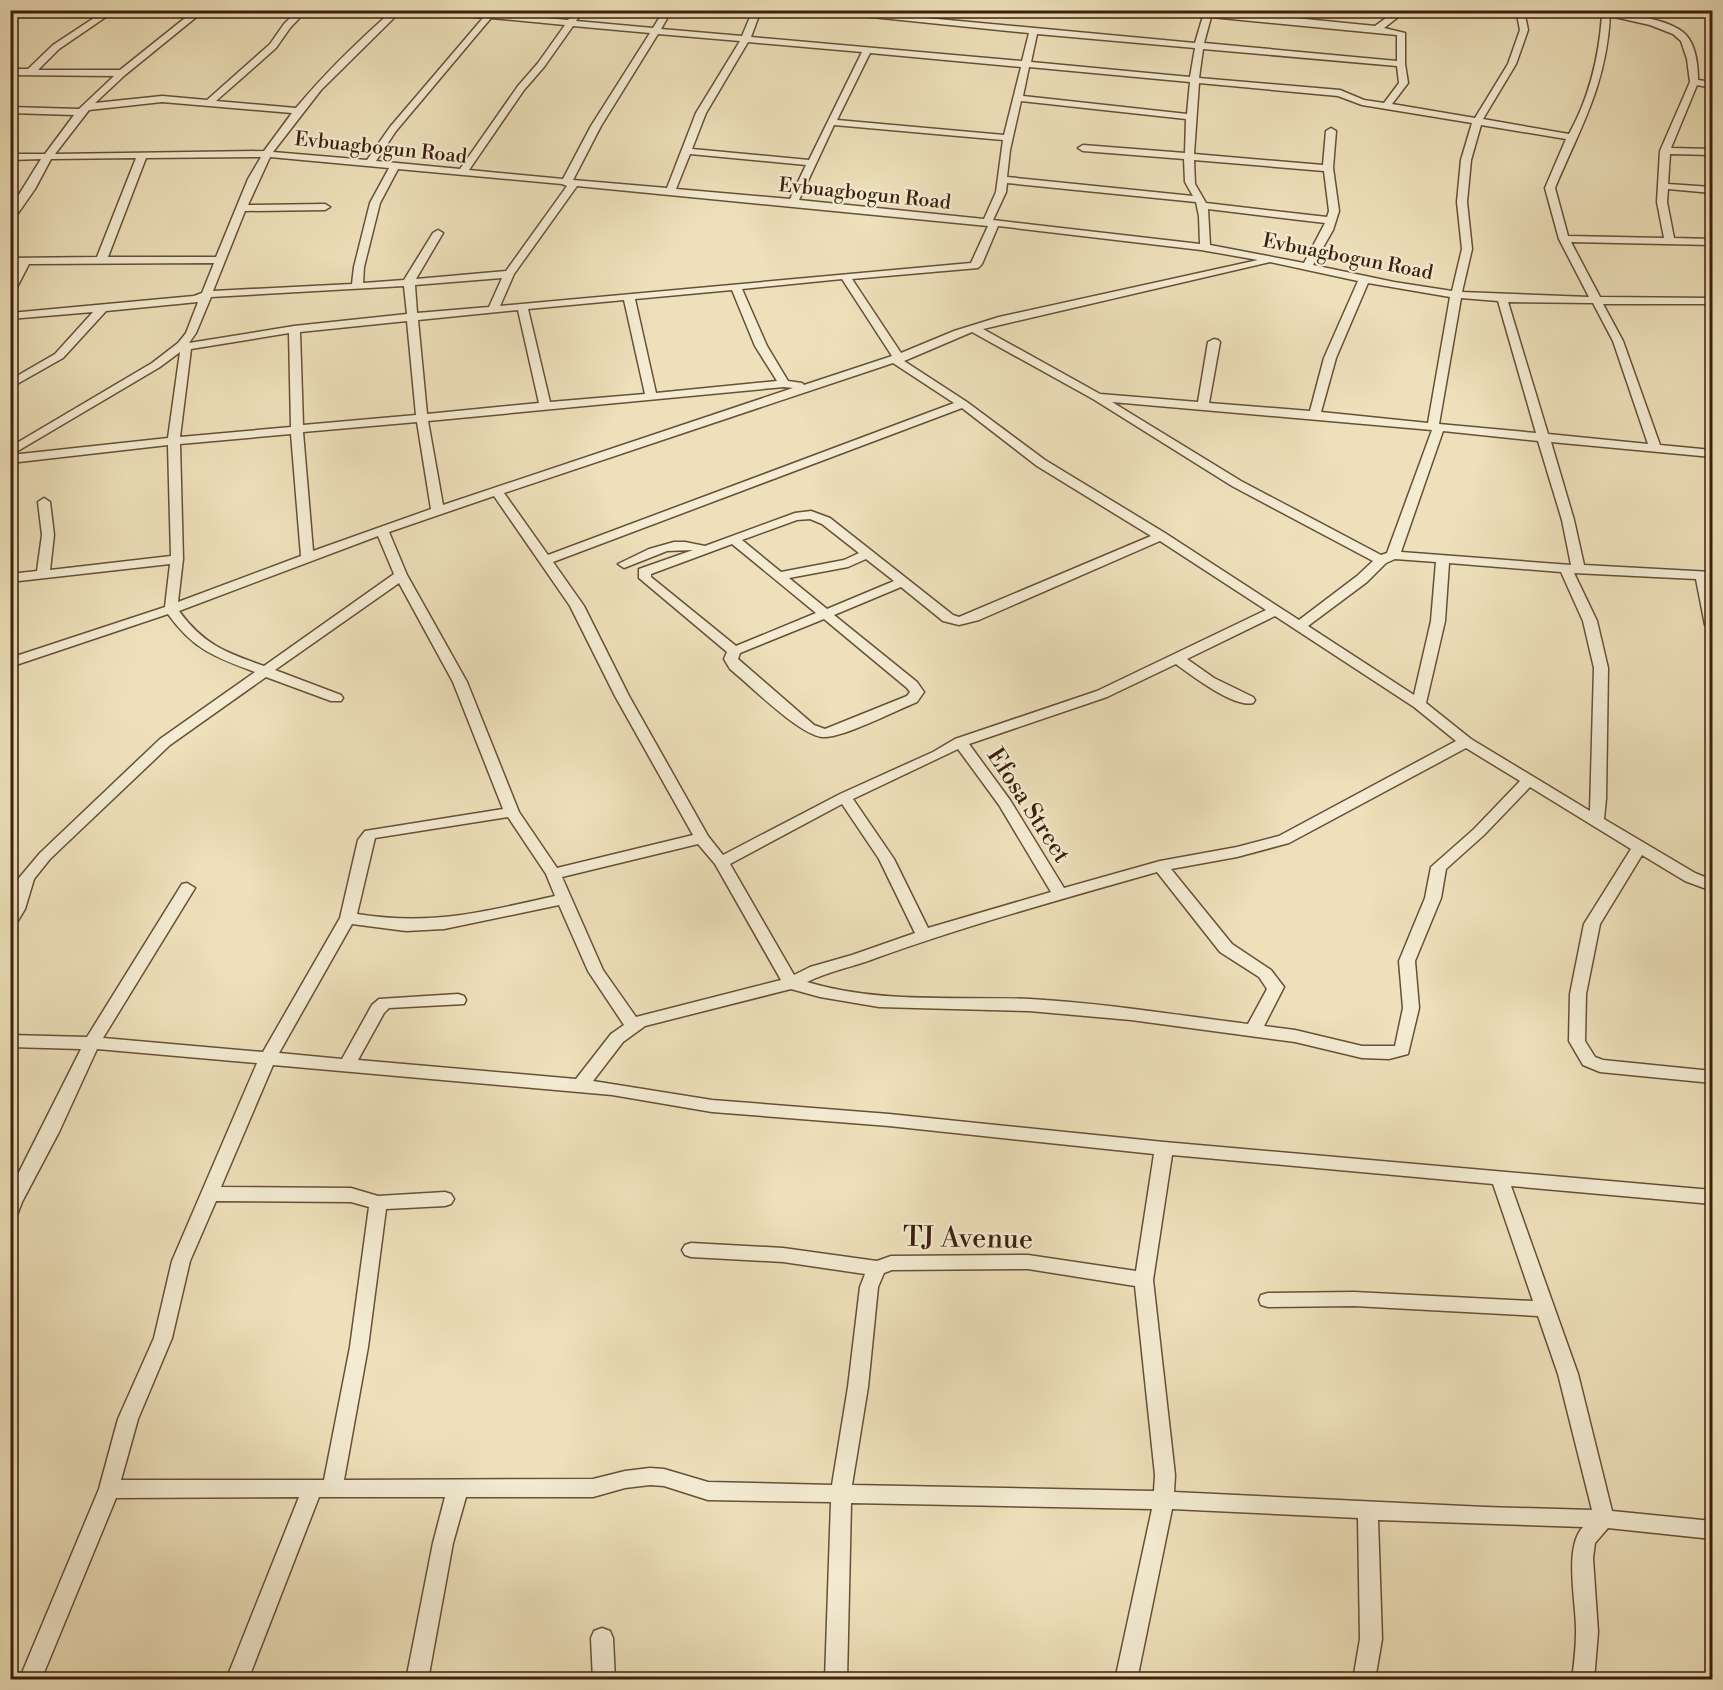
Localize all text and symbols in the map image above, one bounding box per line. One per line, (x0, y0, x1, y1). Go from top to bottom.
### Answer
street label: Evbuagbogun Road (293, 127, 469, 170)
street label: Evbuagbogun Road (777, 173, 953, 216)
street label: Evbuagbogun Road (1260, 229, 1436, 286)
street label: Efosa Street (980, 742, 1077, 869)
street label: TJ Avenue (903, 1220, 1033, 1257)

